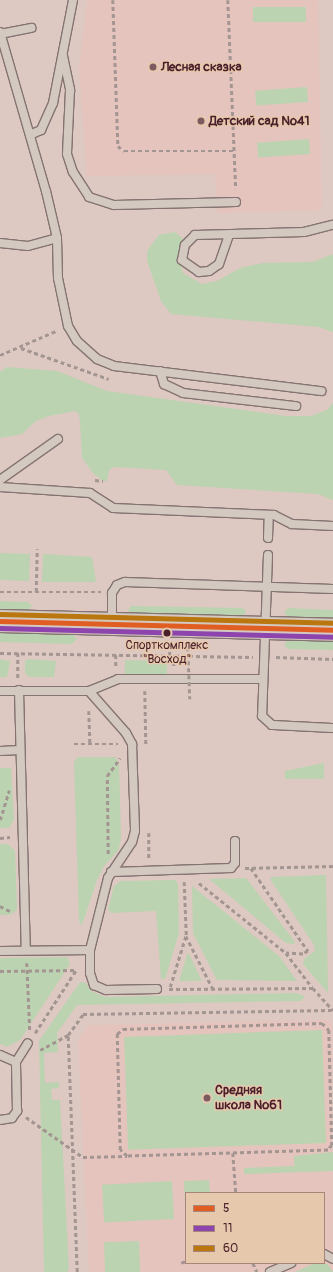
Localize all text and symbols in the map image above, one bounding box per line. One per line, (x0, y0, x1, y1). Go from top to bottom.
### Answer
place label: Лесная сказка (161, 59, 242, 75)
marker: Лесная сказка (148, 62, 158, 72)
place label: Детский сад №41 (209, 113, 310, 129)
marker: Детский сад №41 (196, 116, 206, 126)
marker: Спорткомплекс "Восход" (162, 628, 172, 638)
place label: Спорткомплекс "Восход" (126, 639, 208, 667)
place label: Средняя школа №61 (215, 1083, 282, 1114)
marker: Средняя школа №61 (202, 1093, 212, 1103)
legend (185, 1192, 325, 1264)
text: 5 (223, 1201, 230, 1216)
text: 11 (223, 1221, 232, 1236)
text: 60 (223, 1241, 238, 1256)

